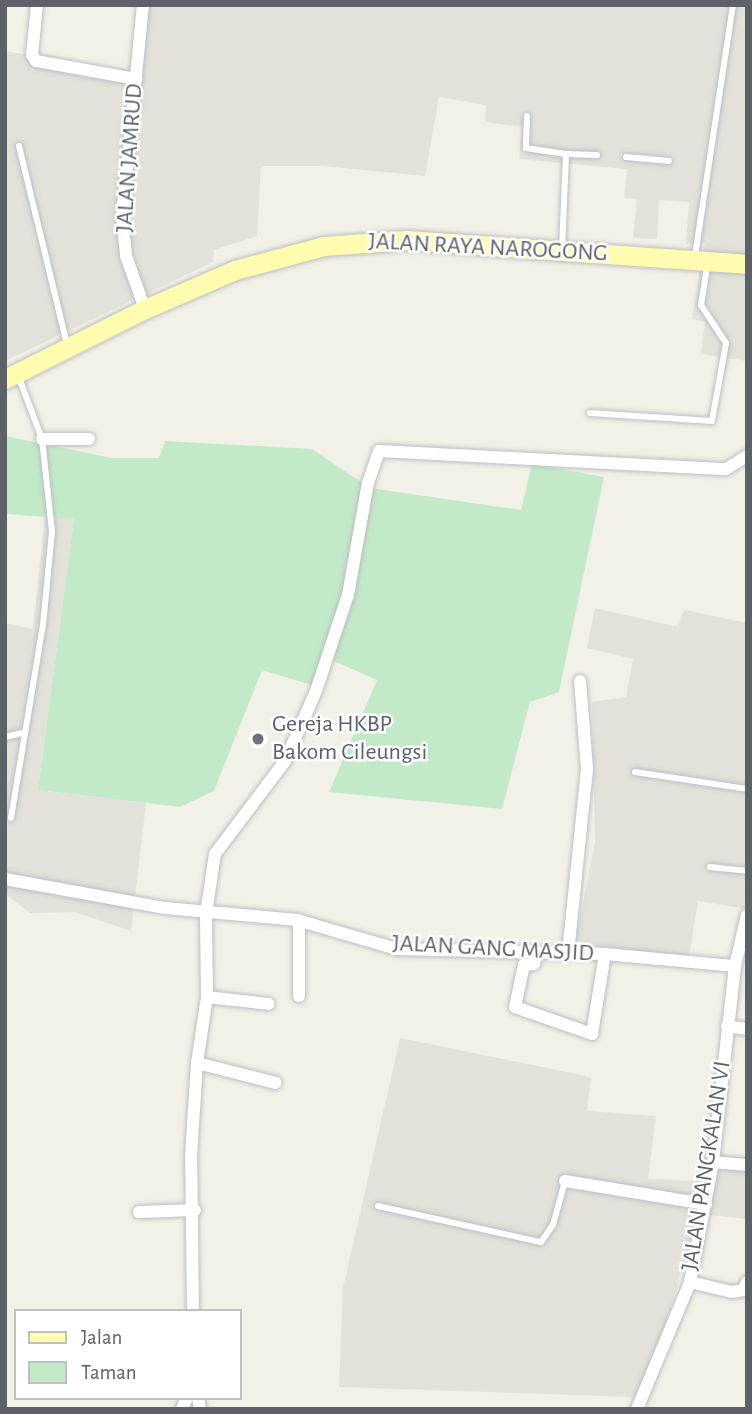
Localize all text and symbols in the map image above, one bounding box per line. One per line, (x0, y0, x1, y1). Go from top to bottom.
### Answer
street label: JALAN JAMRUD (110, 83, 150, 233)
street label: JALAN RAYA NAROGONG (368, 227, 608, 269)
place label: Gereja HKBP Bakom Cileungsi (272, 711, 427, 767)
marker: Gereja HKBP Bakom Cileungsi (250, 731, 266, 747)
street label: JALAN GANG MASJID (392, 929, 594, 969)
street label: JALAN PANGKALAN VI (676, 1059, 738, 1273)
legend (14, 1309, 242, 1400)
text: Jalan (81, 1327, 122, 1348)
text: Taman (81, 1362, 137, 1383)

